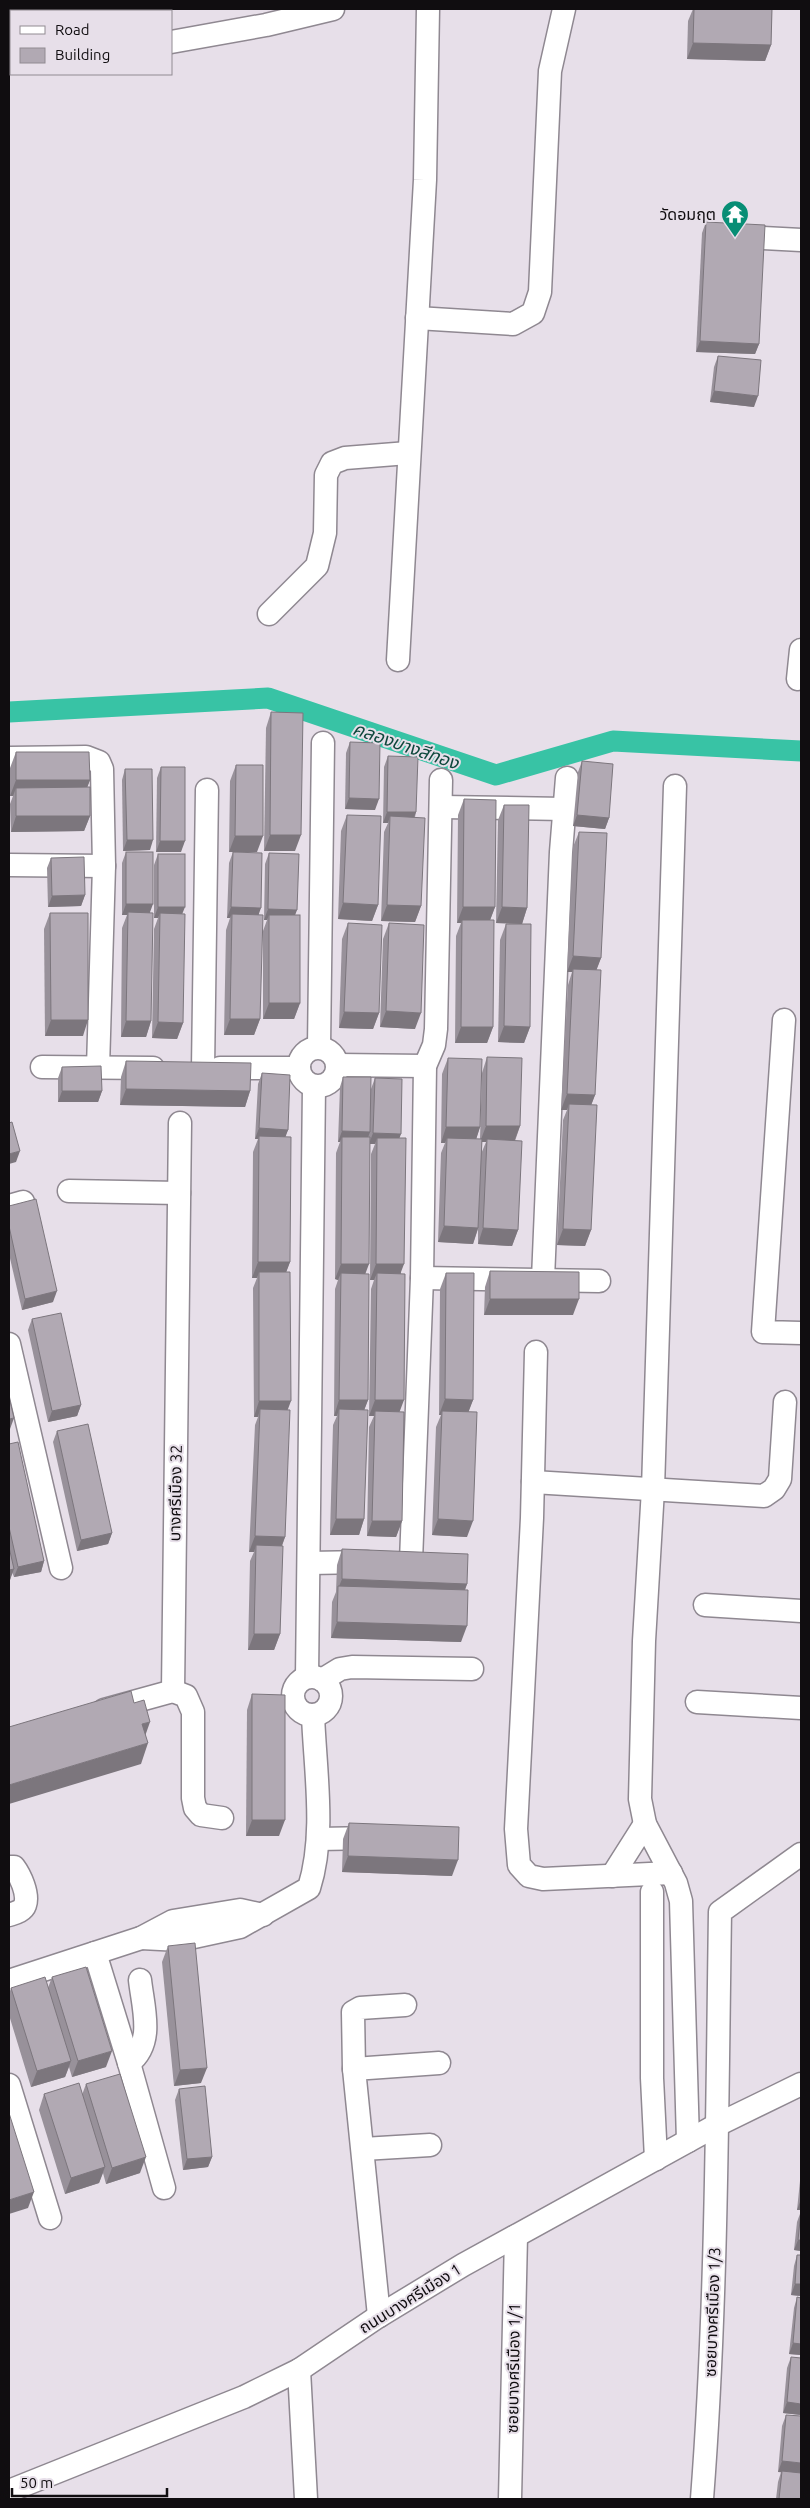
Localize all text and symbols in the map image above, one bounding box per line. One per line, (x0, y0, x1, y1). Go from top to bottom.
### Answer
legend (10, 10, 172, 75)
text: Road (55, 21, 90, 38)
text: Building (55, 46, 110, 63)
temple icon: วัดอมฤต (720, 199, 750, 238)
place label: วัดอมฤต (659, 205, 716, 223)
water label: คลองบางสีทอง (351, 718, 463, 773)
street label: บางศรีเมือง 32 (165, 1445, 185, 1541)
street label: ซอยบางศรีเมือง 1/3 (701, 2247, 723, 2377)
street label: ถนนบางศรีเมือง 1 (356, 2259, 464, 2337)
street label: ซอยบางศรีเมือง 1/1 (503, 2303, 523, 2433)
scale bar (12, 2466, 168, 2498)
text: 50 m (20, 2474, 53, 2491)

